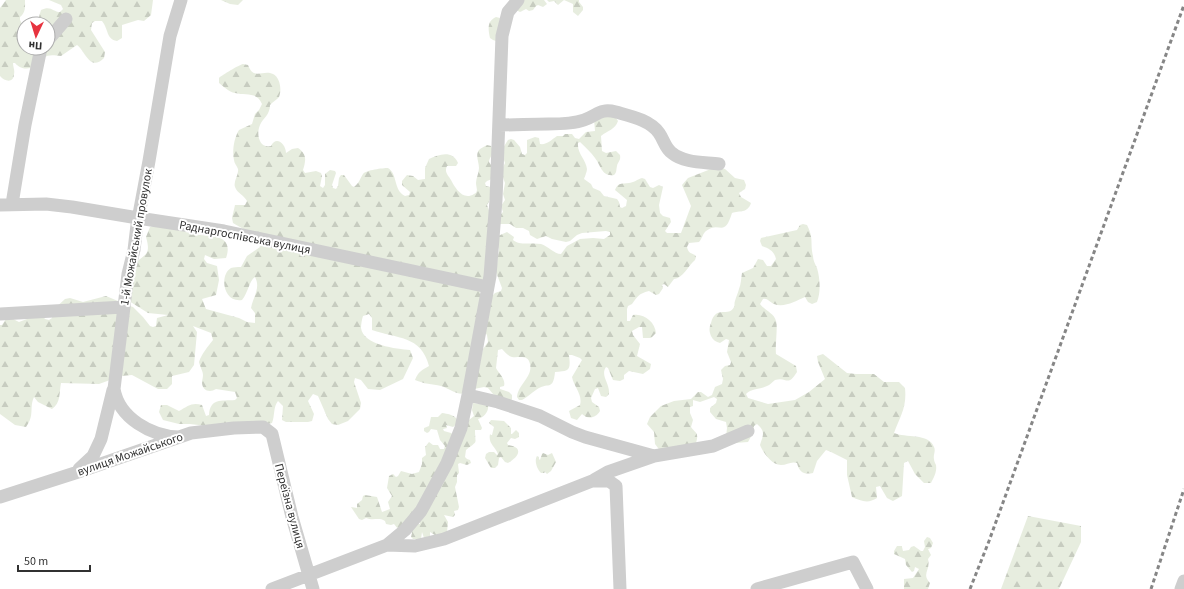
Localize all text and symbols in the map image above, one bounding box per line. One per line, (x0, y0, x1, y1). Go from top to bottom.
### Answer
north arrow (16, 16, 56, 56)
text: Пн (28, 38, 43, 53)
street label: 1-й Можайський провулок (116, 167, 157, 307)
street label: Раднаргоспівська вулиця (178, 216, 312, 259)
street label: вулиця Можайського (75, 428, 185, 481)
street label: Переїзна вулиця (270, 462, 309, 551)
scale bar (18, 547, 90, 573)
text: 50 m (24, 553, 48, 570)

